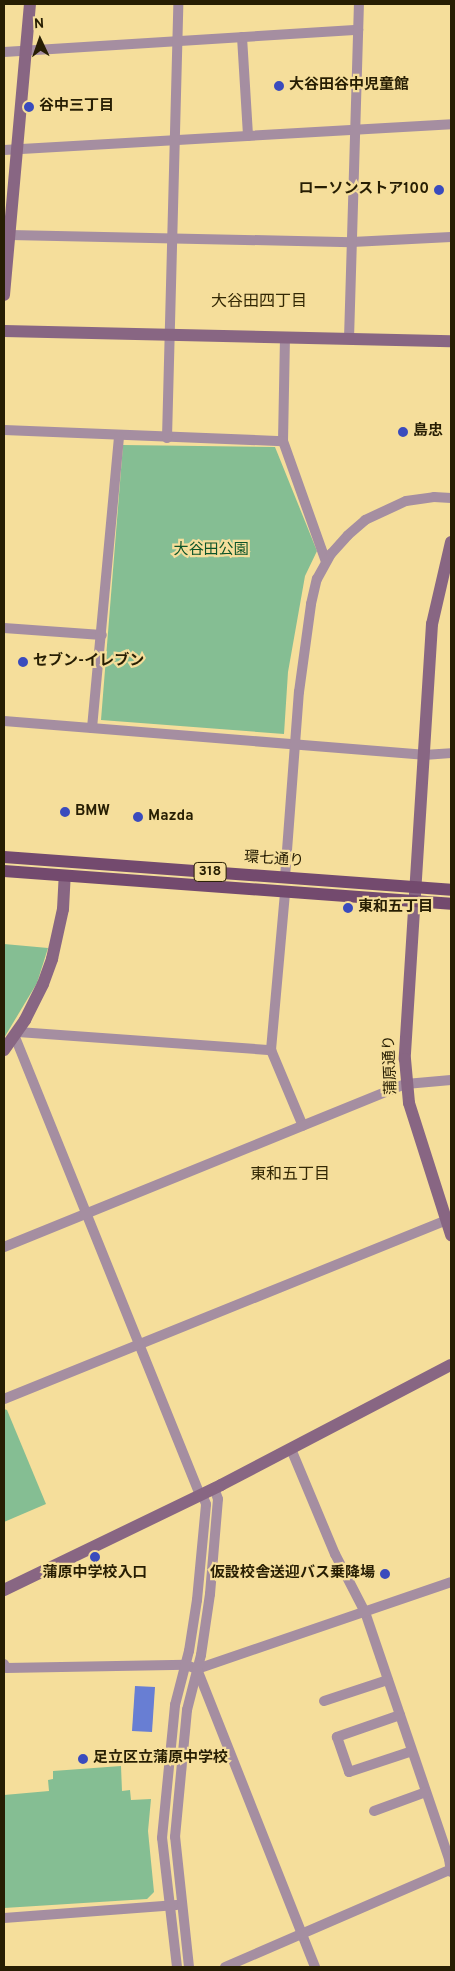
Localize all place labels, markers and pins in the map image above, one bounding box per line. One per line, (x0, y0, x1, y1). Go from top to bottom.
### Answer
place label: 大谷田谷中児童館 (289, 77, 409, 95)
marker: 大谷田谷中児童館 (273, 80, 285, 92)
place label: 谷中三丁目 (39, 98, 114, 116)
marker: 谷中三丁目 (23, 101, 35, 113)
place label: ローソンストア100 (298, 181, 429, 199)
marker: ローソンストア100 (433, 184, 445, 196)
place label: 島忠 (413, 423, 443, 441)
marker: 島忠 (397, 426, 409, 438)
place label: セブン-イレブン (33, 653, 144, 671)
marker: セブン-イレブン (17, 656, 29, 668)
place label: BMW (75, 803, 110, 821)
marker: BMW (59, 806, 71, 818)
place label: Mazda (148, 808, 194, 826)
marker: Mazda (132, 811, 144, 823)
place label: 東和五丁目 (358, 899, 433, 917)
marker: 東和五丁目 (342, 902, 354, 914)
marker: 蒲原中学校入口 (89, 1551, 101, 1563)
place label: 蒲原中学校入口 (43, 1565, 147, 1583)
place label: 仮設校舎送迎バス乗降場 (210, 1565, 375, 1583)
marker: 仮設校舎送迎バス乗降場 (379, 1568, 391, 1580)
place label: 足立区立蒲原中学校 (93, 1750, 228, 1768)
marker: 足立区立蒲原中学校 (77, 1753, 89, 1765)

